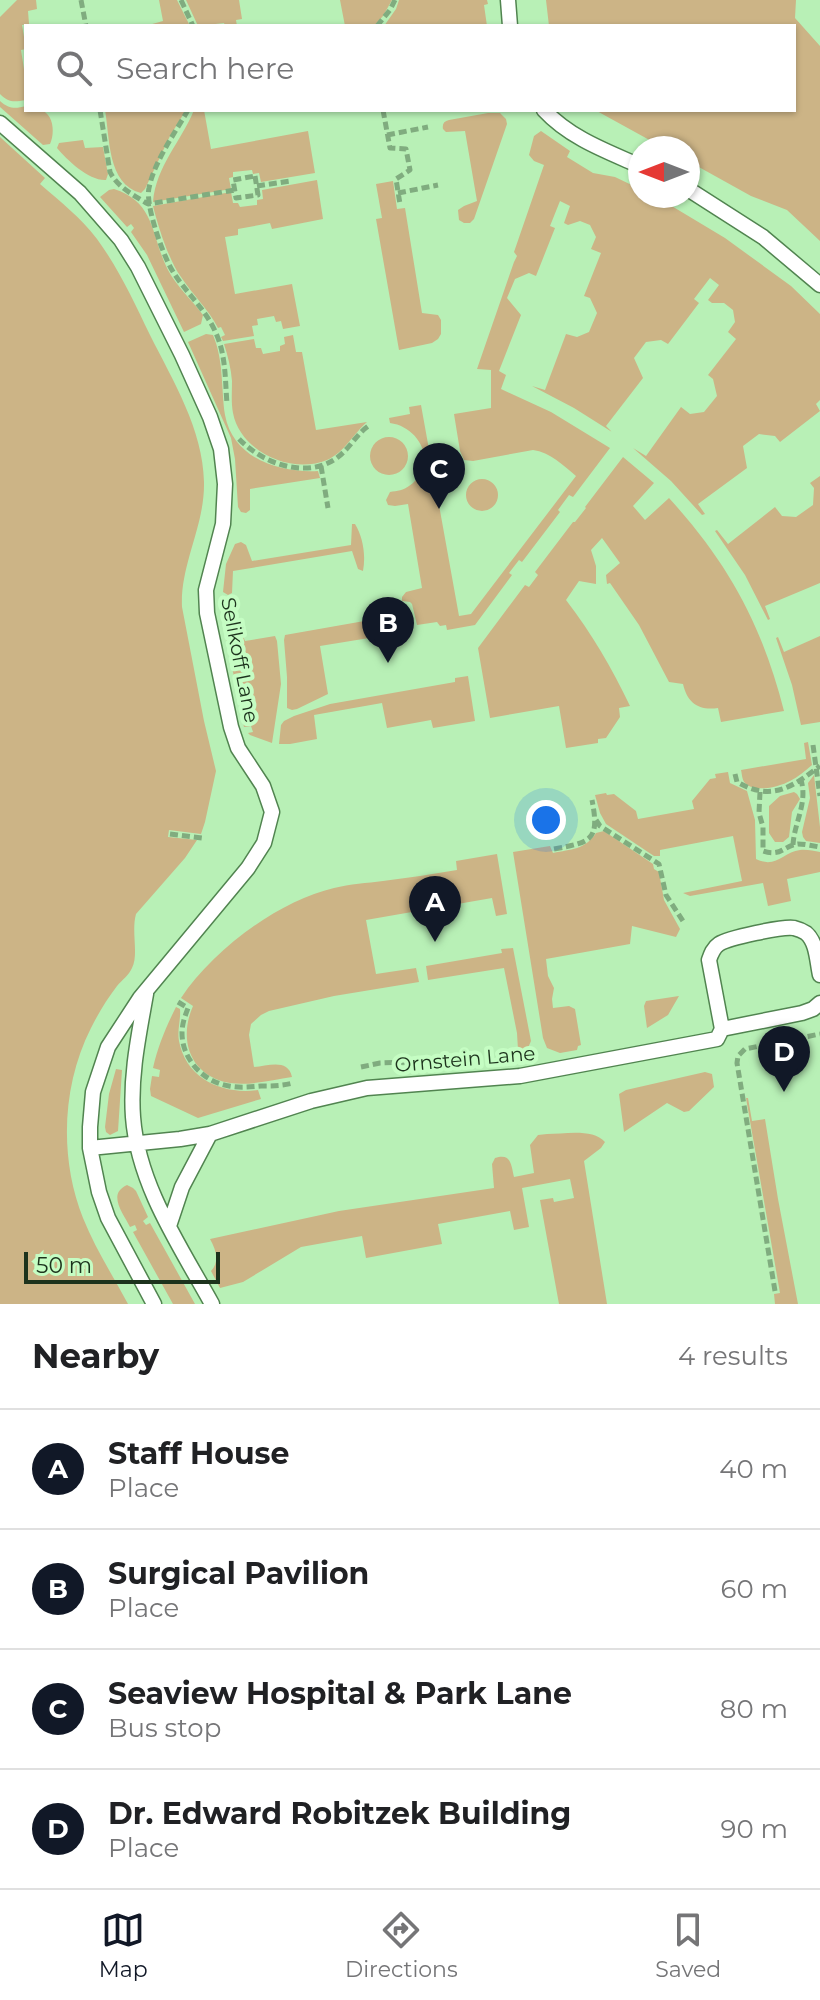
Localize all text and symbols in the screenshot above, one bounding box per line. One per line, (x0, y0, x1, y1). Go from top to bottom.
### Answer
search box (24, 24, 796, 112)
icon: search (52, 46, 96, 90)
text: Search here (116, 50, 294, 87)
north arrow (628, 136, 700, 208)
pin: C (413, 443, 465, 509)
street label: Selikoff Lane (216, 595, 264, 725)
pin: B (362, 597, 414, 663)
your location (526, 800, 566, 840)
pin: A (409, 876, 461, 942)
pin: D (758, 1026, 810, 1092)
street label: Ornstein Lane (394, 1041, 536, 1077)
scale bar (24, 1248, 220, 1284)
text: 50 m (36, 1252, 92, 1279)
text: Nearby (32, 1335, 159, 1377)
text: 4 results (678, 1340, 788, 1372)
text: Staff House (108, 1435, 289, 1472)
text: A (48, 1453, 68, 1485)
text: 40 m (719, 1453, 788, 1485)
text: Place (108, 1472, 179, 1504)
text: Surgical Pavilion (108, 1555, 369, 1592)
text: B (48, 1573, 68, 1605)
text: 60 m (721, 1573, 788, 1605)
text: Place (108, 1592, 179, 1624)
text: Seaview Hospital & Park Lane (108, 1675, 572, 1712)
text: C (49, 1693, 67, 1725)
text: 80 m (720, 1693, 788, 1725)
text: Bus stop (108, 1712, 221, 1744)
text: Dr. Edward Robitzek Building (108, 1795, 571, 1832)
text: D (47, 1813, 69, 1845)
text: 90 m (721, 1813, 788, 1845)
text: Place (108, 1832, 179, 1864)
tab: Map (99, 1908, 148, 1983)
tab: Directions (345, 1908, 458, 1983)
tab: Saved (655, 1908, 721, 1983)

